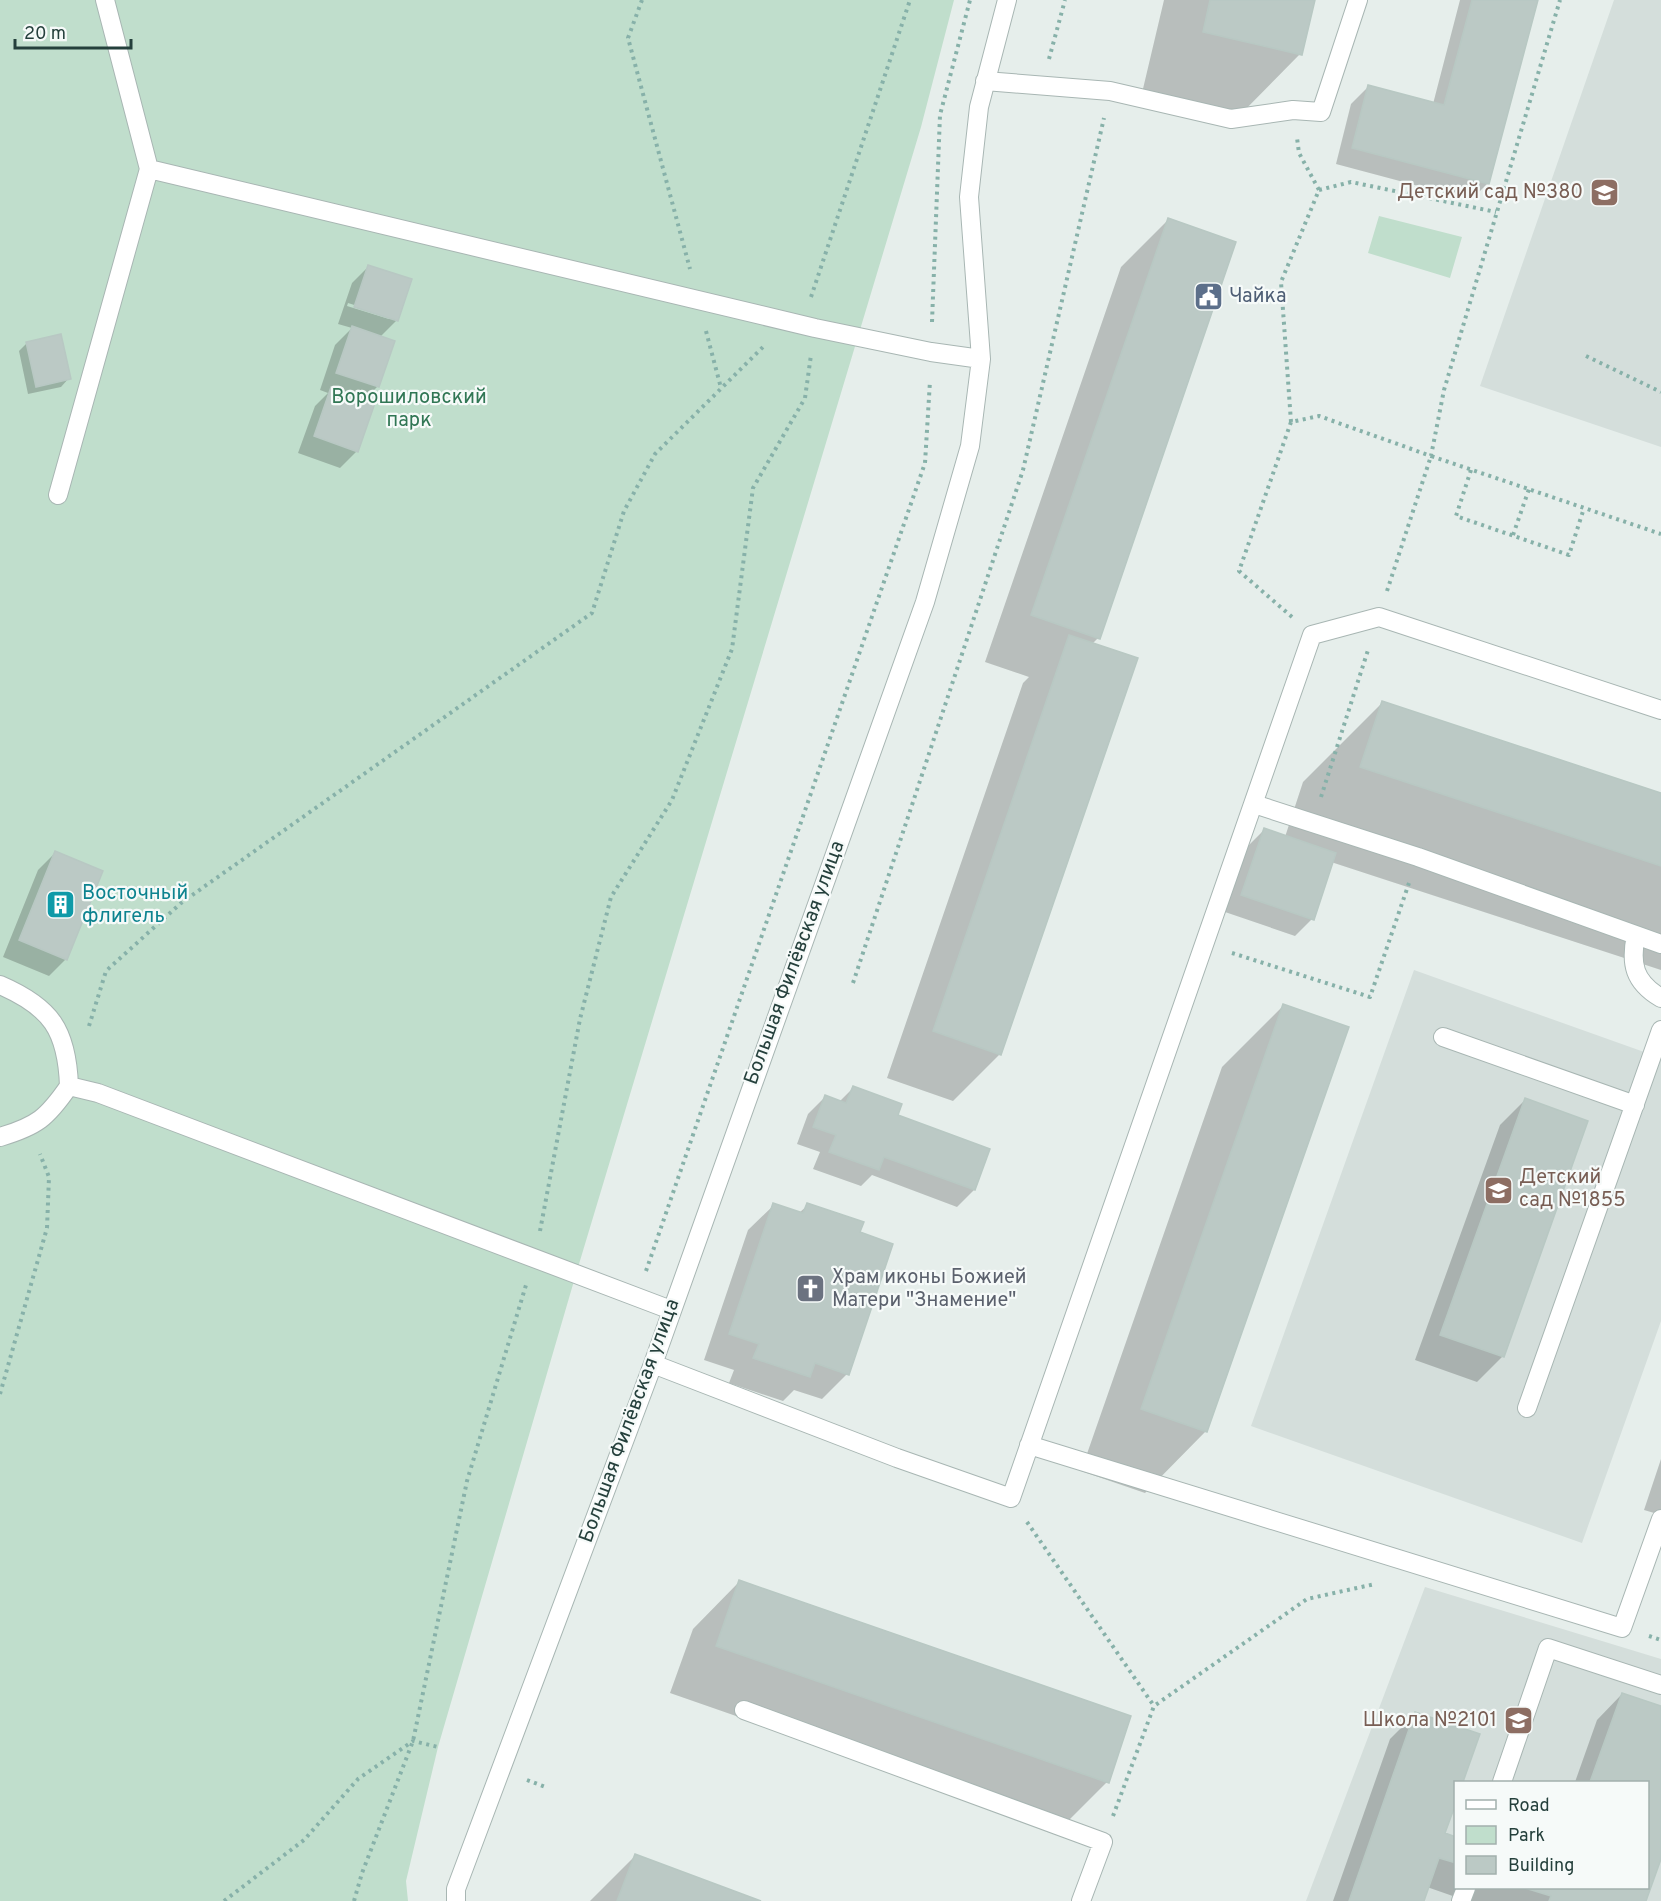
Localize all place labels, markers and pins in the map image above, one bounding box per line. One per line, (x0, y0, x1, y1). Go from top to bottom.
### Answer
school or university icon: Детский сад №380 (1588, 177, 1620, 209)
place label: Детский сад №380 (1397, 180, 1583, 206)
public building icon: Чайка (1192, 281, 1224, 313)
place label: Чайка (1229, 284, 1286, 310)
place label: Восточный флигель (82, 881, 188, 930)
building icon: Восточный флигель (45, 889, 77, 921)
place label: Детский сад №1855 (1519, 1165, 1626, 1214)
school or university icon: Детский сад №1855 (1482, 1174, 1514, 1206)
place label: Храм иконы Божией Матери "Знамение" (832, 1265, 1027, 1314)
church icon: Храм иконы Божией Матери "Знамение" (795, 1273, 827, 1305)
school or university icon: Школа №2101 (1502, 1705, 1534, 1737)
place label: Школа №2101 (1363, 1708, 1497, 1734)

